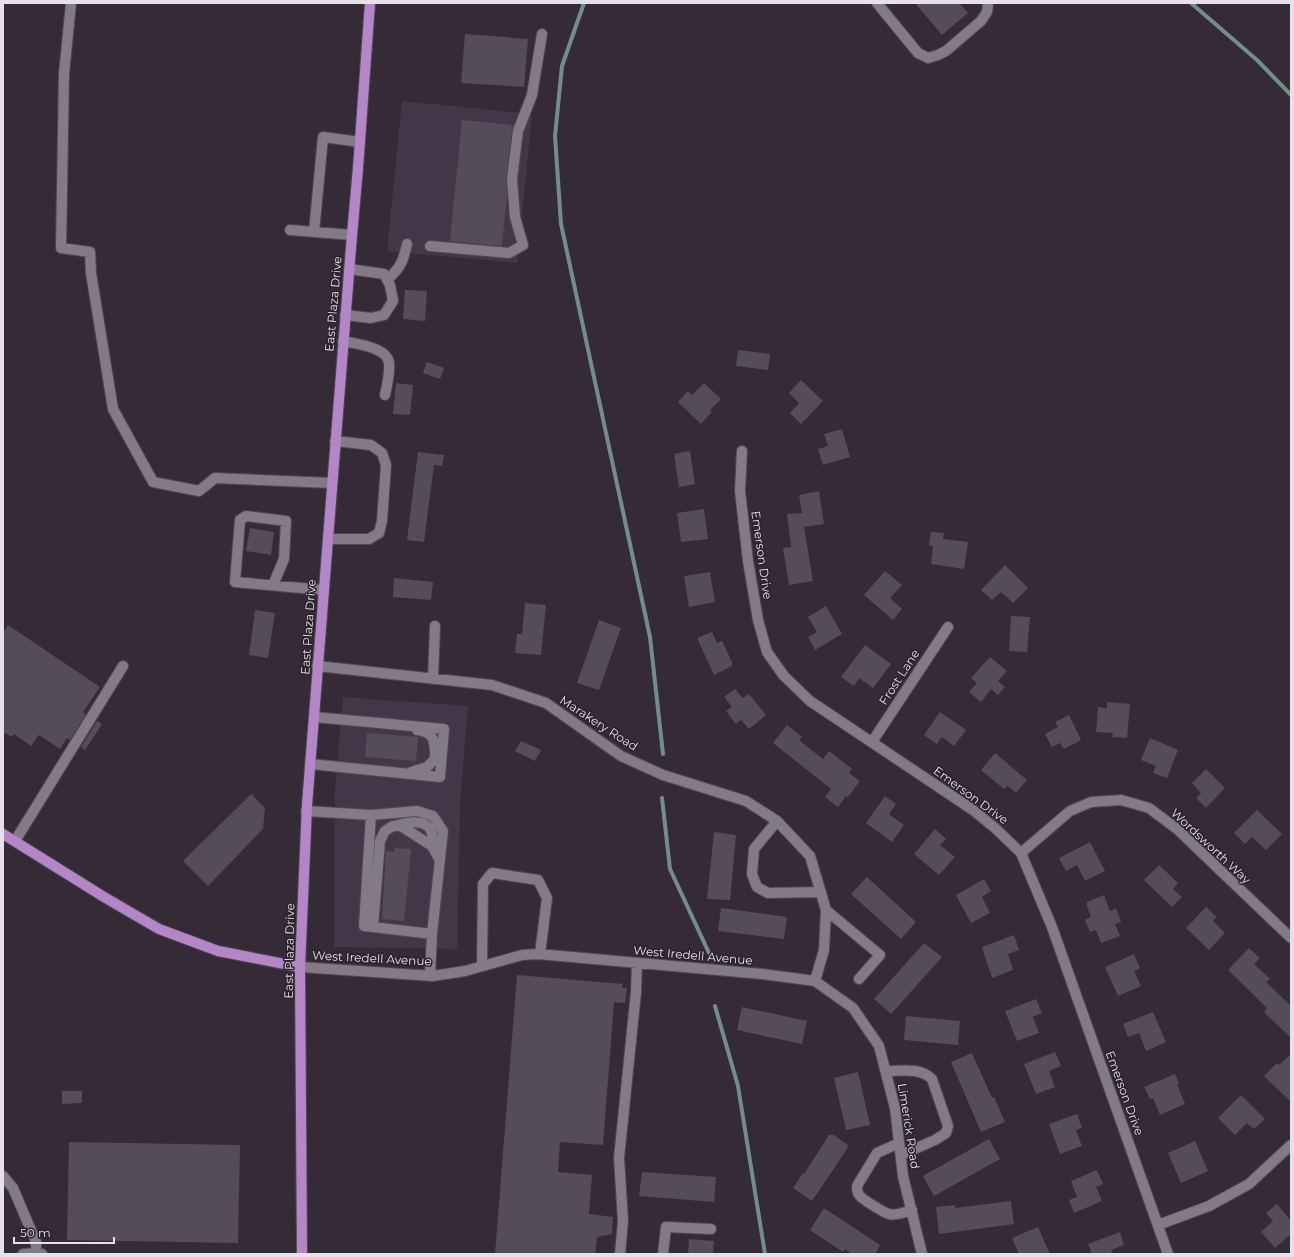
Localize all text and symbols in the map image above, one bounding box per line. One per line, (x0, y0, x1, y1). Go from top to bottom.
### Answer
street label: East Plaza Drive (321, 256, 345, 352)
street label: Emerson Drive (748, 510, 776, 600)
street label: East Plaza Drive (297, 579, 319, 675)
street label: Frost Lane (876, 646, 922, 708)
street label: Marakery Road (557, 692, 641, 754)
street label: Emerson Drive (931, 763, 1011, 827)
street label: Wordsworth Way (1168, 805, 1254, 887)
street label: East Plaza Drive (281, 903, 297, 999)
street label: West Iredell Avenue (633, 942, 753, 968)
street label: West Iredell Avenue (312, 947, 432, 969)
street label: Emerson Drive (1103, 1049, 1147, 1137)
street label: Limerick Road (895, 1082, 923, 1170)
scale bar (14, 1219, 114, 1245)
text: 50 m (20, 1225, 51, 1240)

